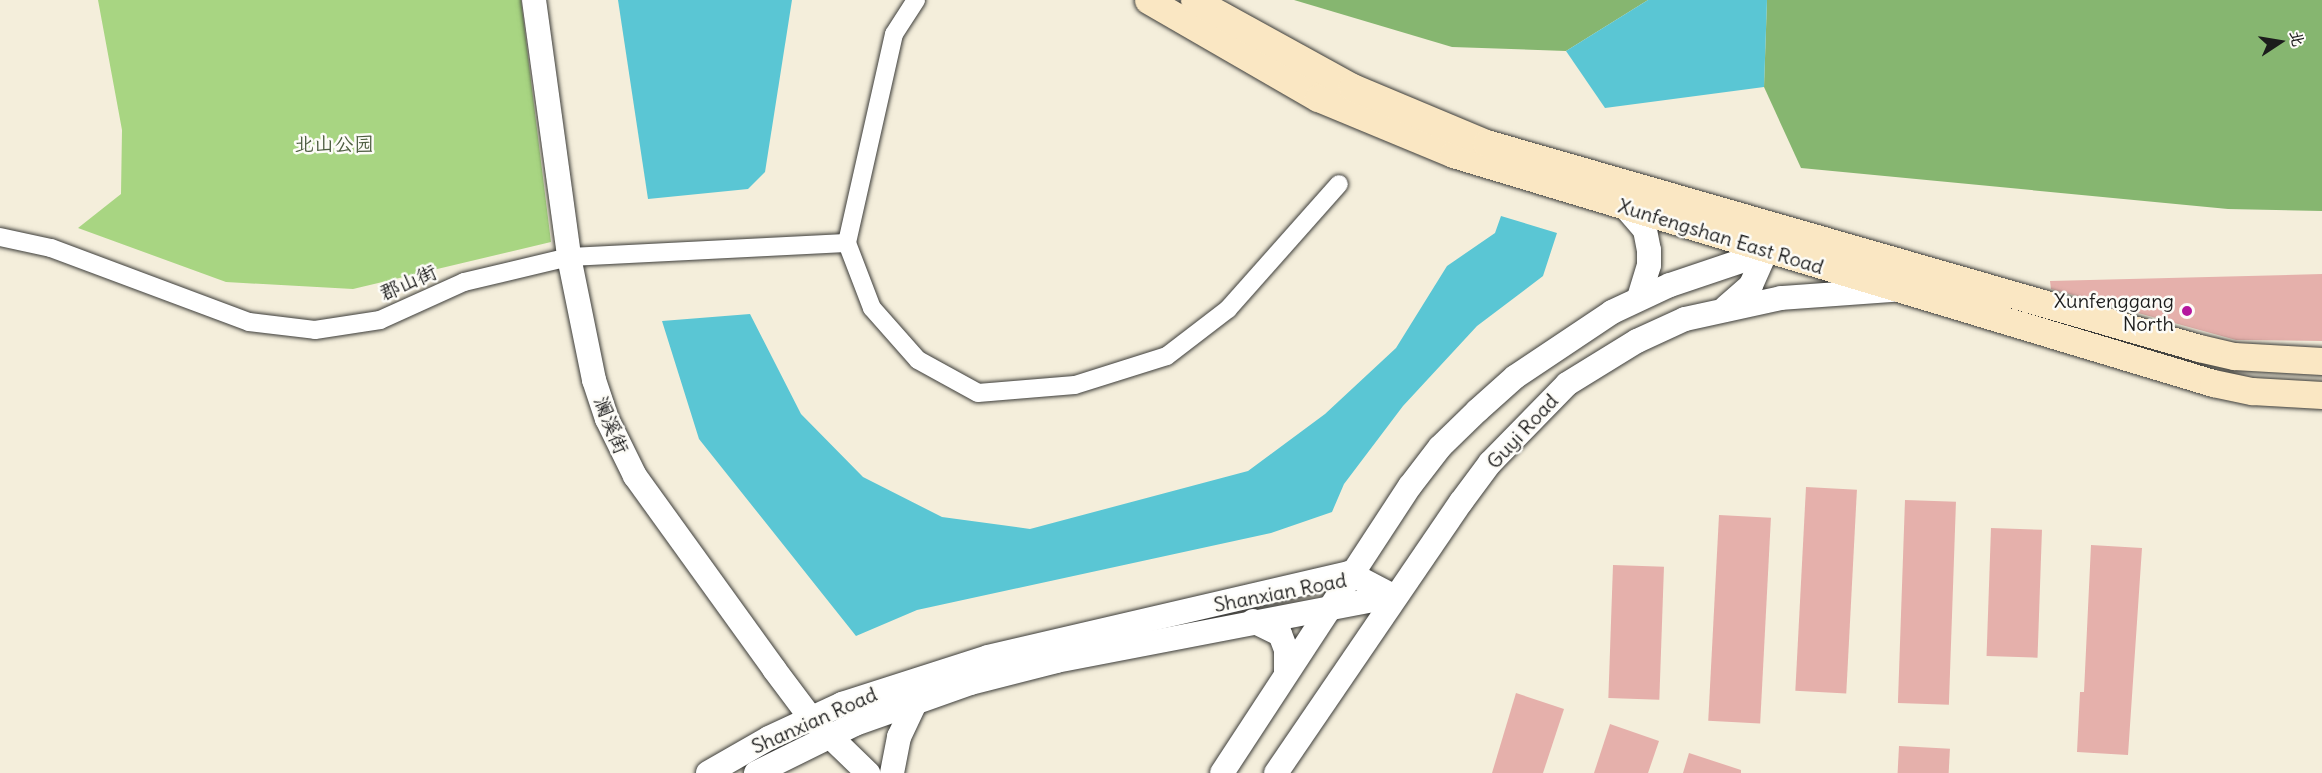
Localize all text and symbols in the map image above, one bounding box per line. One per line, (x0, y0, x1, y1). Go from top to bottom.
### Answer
north arrow (2250, 12, 2310, 72)
text: 北 (2286, 28, 2309, 48)
park label: 北山公园 (294, 131, 374, 155)
street label: Xunfengshan East Road (1615, 193, 1827, 279)
street label: 郡山街 (376, 259, 440, 305)
place label: Xunfenggang North (2054, 288, 2174, 335)
marker: Xunfenggang North (2178, 302, 2196, 320)
street label: Guyi Road (1481, 389, 1563, 473)
street label: 澜溪街 (590, 393, 634, 457)
street label: Shanxian Road (1212, 567, 1348, 617)
street label: Shanxian Road (748, 682, 880, 758)

